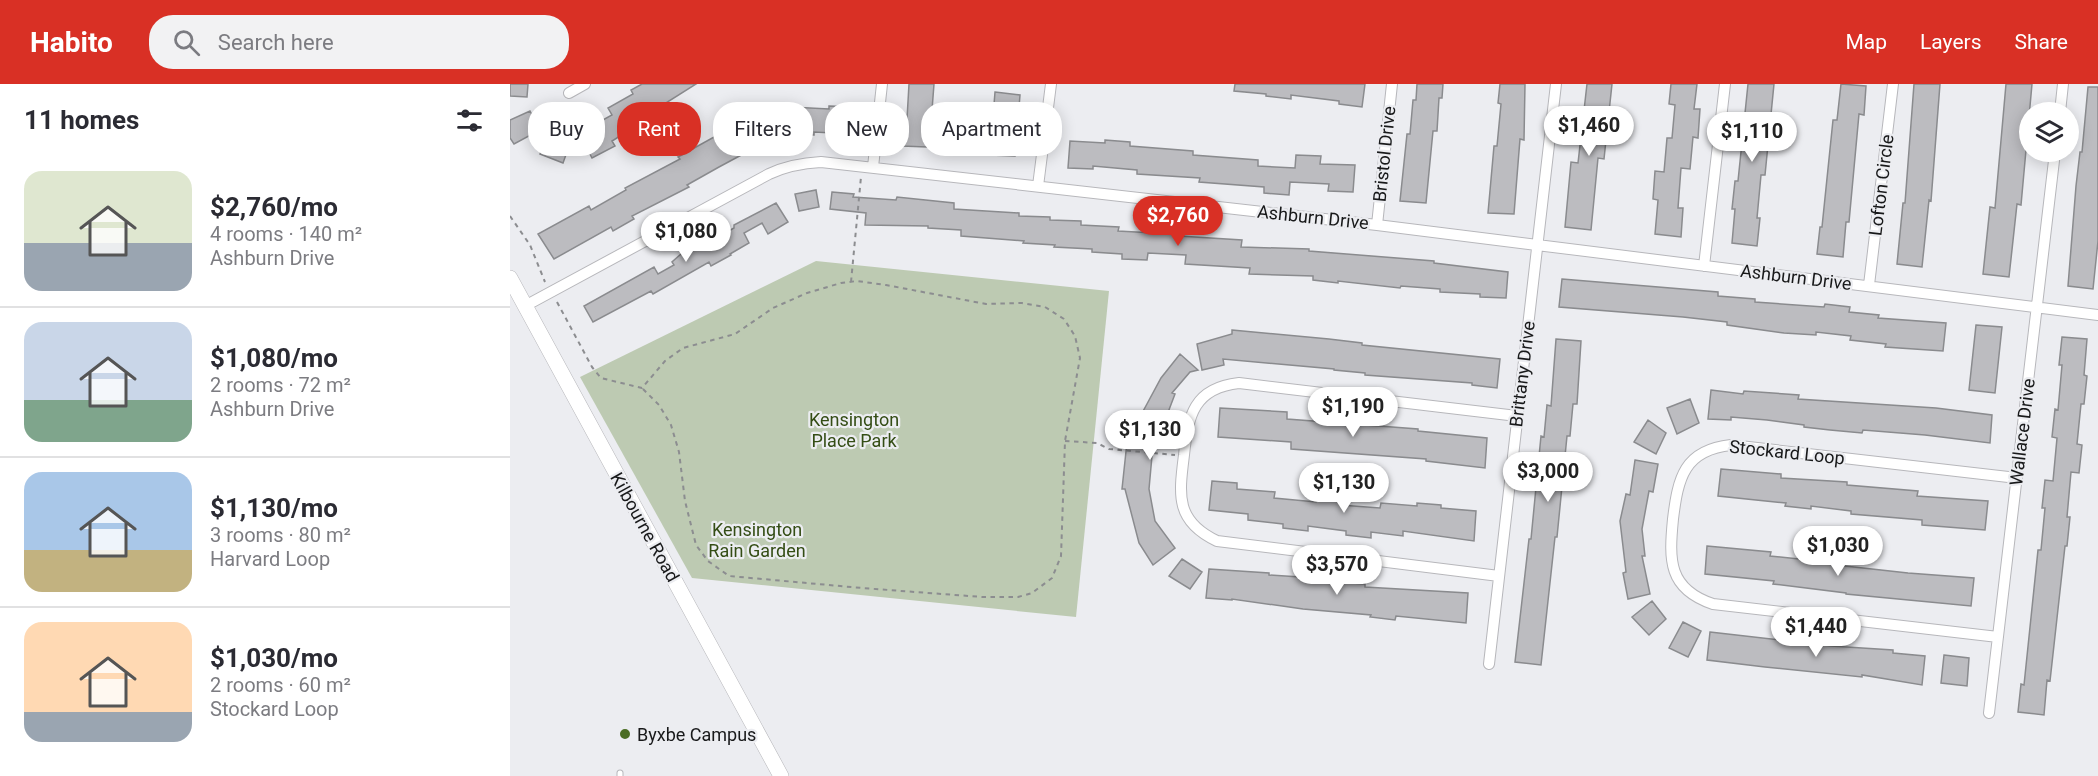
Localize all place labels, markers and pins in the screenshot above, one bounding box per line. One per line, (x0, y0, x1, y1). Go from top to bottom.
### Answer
pin: $1,460 (1540, 106, 1638, 157)
pin: $1,110 (1703, 112, 1801, 163)
pin: $2,760 (1129, 196, 1227, 247)
pin: $1,080 (637, 212, 735, 263)
pin: $1,190 (1304, 387, 1402, 438)
pin: $1,130 (1101, 410, 1199, 461)
pin: $3,000 (1499, 452, 1597, 503)
pin: $1,130 (1295, 463, 1393, 514)
pin: $1,030 (1789, 526, 1887, 577)
pin: $3,570 (1288, 545, 1386, 596)
pin: $1,440 (1767, 607, 1865, 658)
place label: Byxbe Campus (637, 724, 756, 745)
marker: Byxbe Campus (618, 727, 632, 741)

